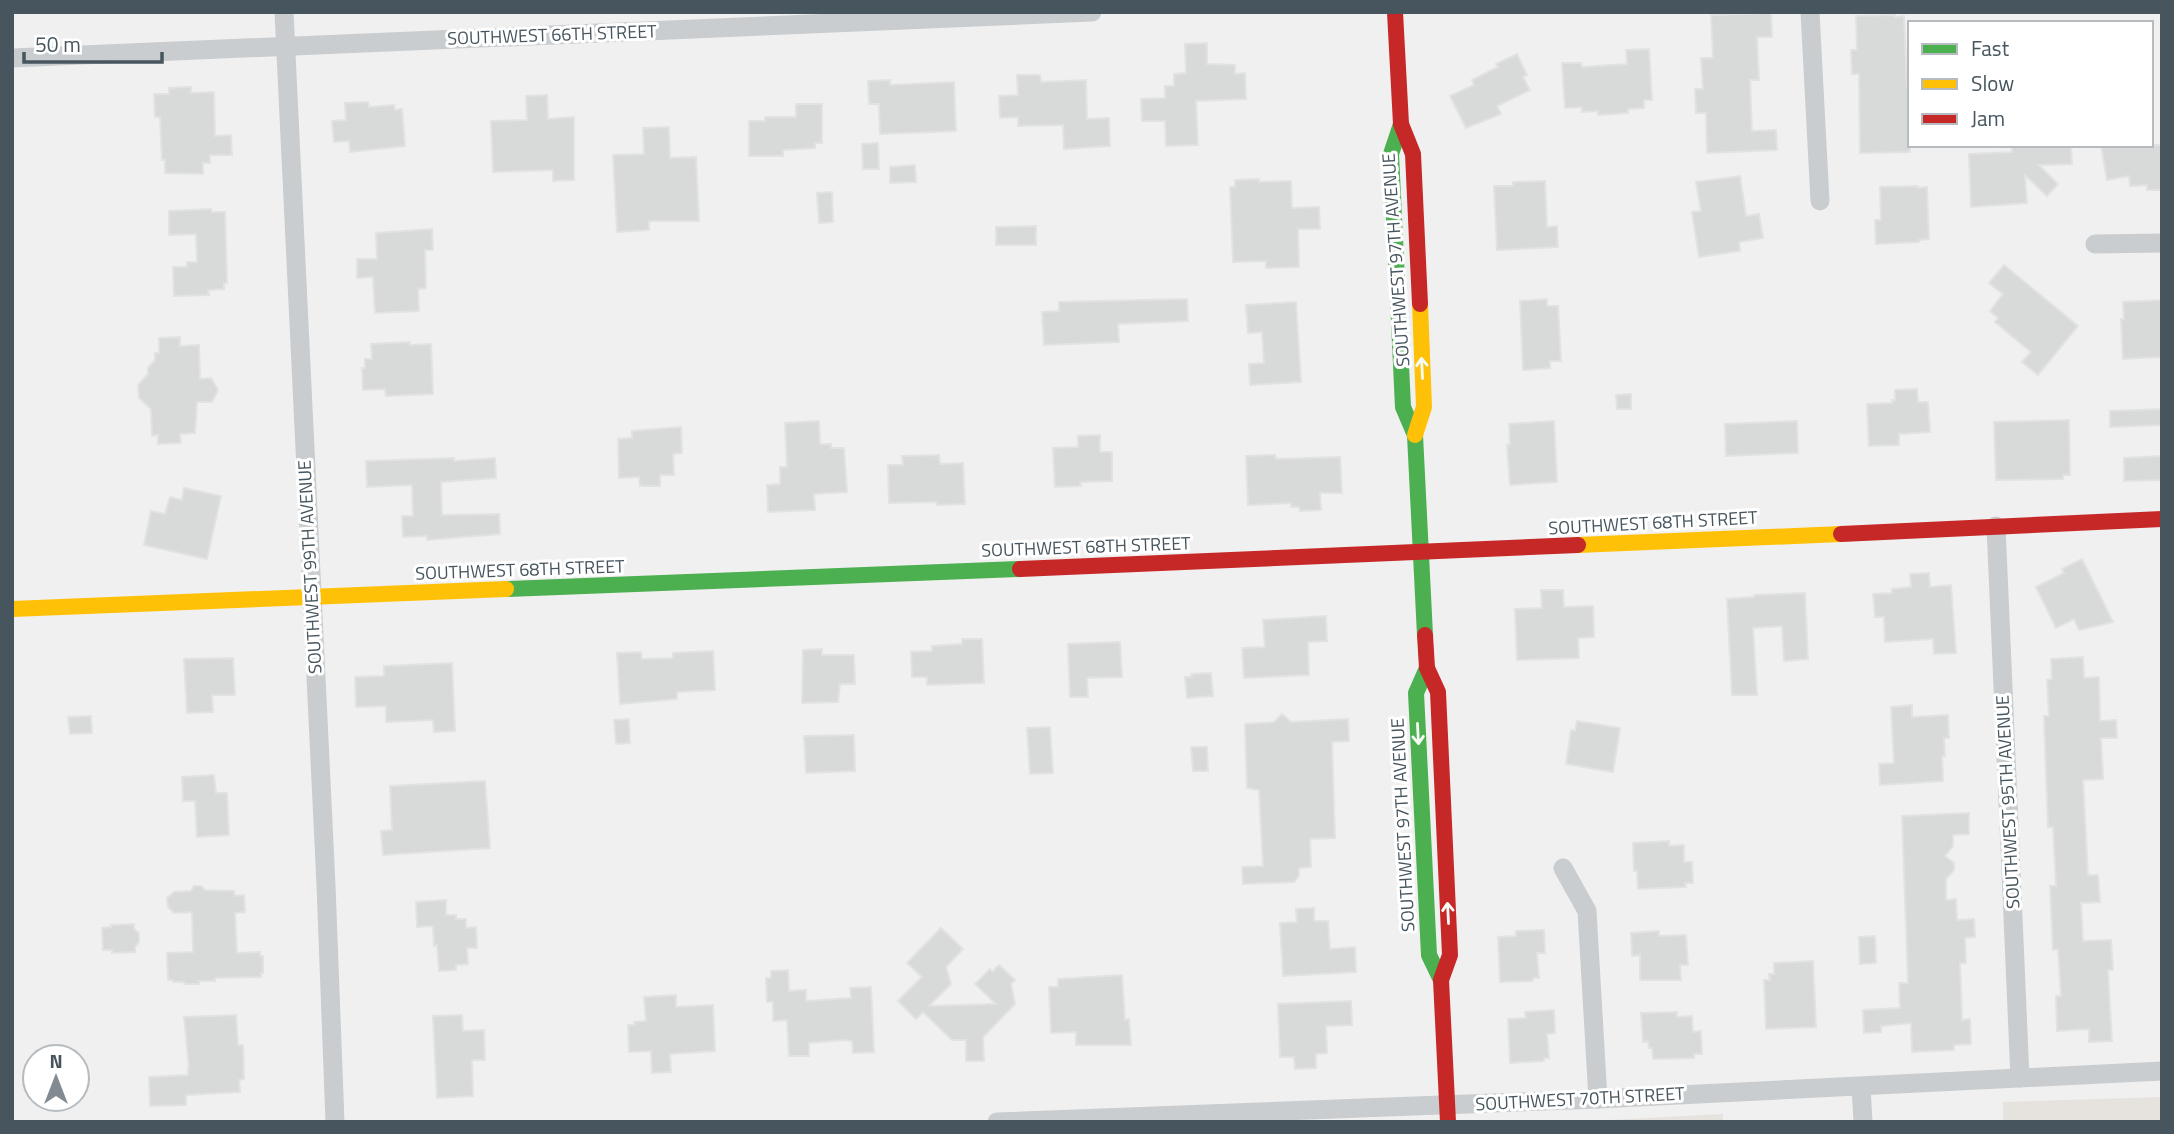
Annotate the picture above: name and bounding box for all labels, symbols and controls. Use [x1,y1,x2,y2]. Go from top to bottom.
street label: SOUTHWEST 66TH STREET [447,17,658,52]
scale bar [24,21,163,65]
legend [1908,21,2153,147]
text: 50 m [35,28,81,60]
text: Fast [1971,32,2010,64]
text: Slow [1971,67,2014,99]
text: Jam [1971,102,2005,134]
street label: SOUTHWEST 97TH AVENUE [1375,152,1416,368]
one-way arrow [1416,357,1429,380]
street label: SOUTHWEST 99TH AVENUE [290,459,329,675]
street label: SOUTHWEST 68TH STREET [1548,504,1759,541]
street label: SOUTHWEST 68TH STREET [981,529,1192,564]
street label: SOUTHWEST 68TH STREET [415,552,626,587]
street label: SOUTHWEST 95TH AVENUE [1988,694,2027,910]
street label: SOUTHWEST 97TH AVENUE [1383,717,1422,933]
one-way arrow [1412,722,1425,745]
one-way arrow [1442,902,1455,925]
north arrow [21,1043,91,1113]
text: N [49,1046,63,1075]
street label: SOUTHWEST 70TH STREET [1475,1080,1686,1117]

